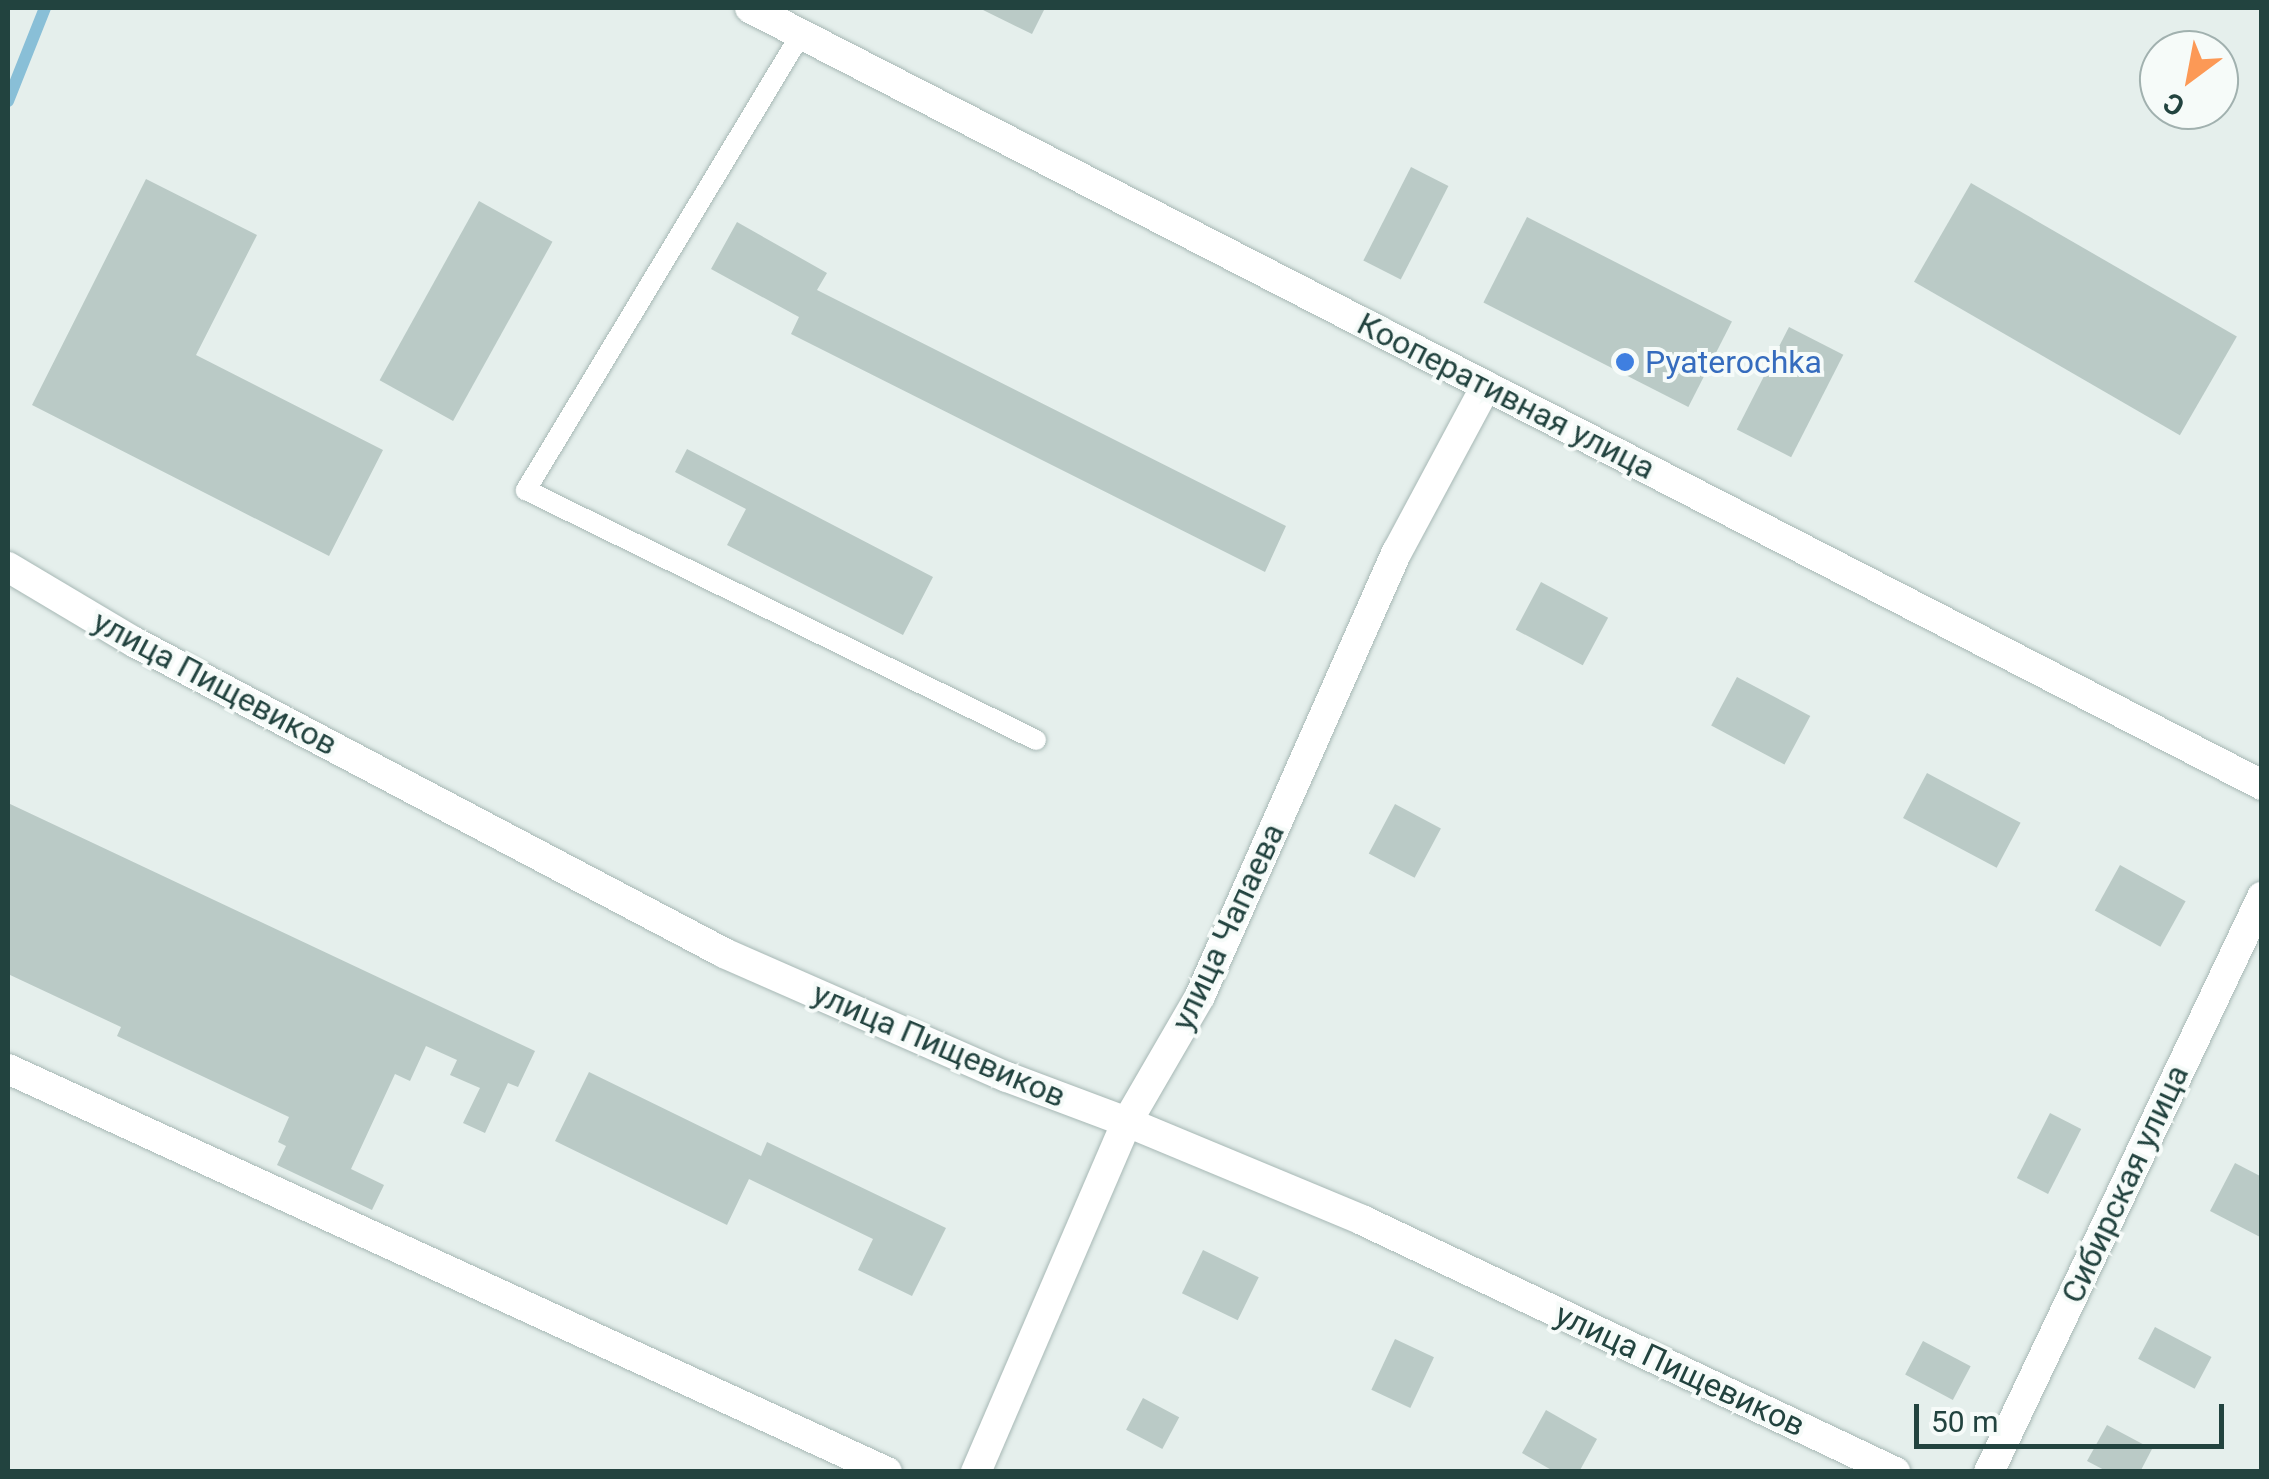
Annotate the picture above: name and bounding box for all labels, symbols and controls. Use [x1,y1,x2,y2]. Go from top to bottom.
north arrow [2139,30,2239,130]
text: С [2157,85,2190,123]
street label: Кооперативная улица [1351,304,1661,488]
place label: Pyaterochka [1645,343,1822,381]
marker: Pyaterochka [1614,351,1636,373]
street label: улица Пищевиков [86,602,344,764]
street label: улица Чапаева [1163,818,1293,1036]
street label: улица Пищевиков [807,974,1071,1116]
street label: Сибирская улица [2053,1059,2197,1309]
street label: улица Пищевиков [1549,1295,1811,1445]
scale bar [1919,1384,2229,1446]
text: 50 m [1931,1404,1998,1439]

